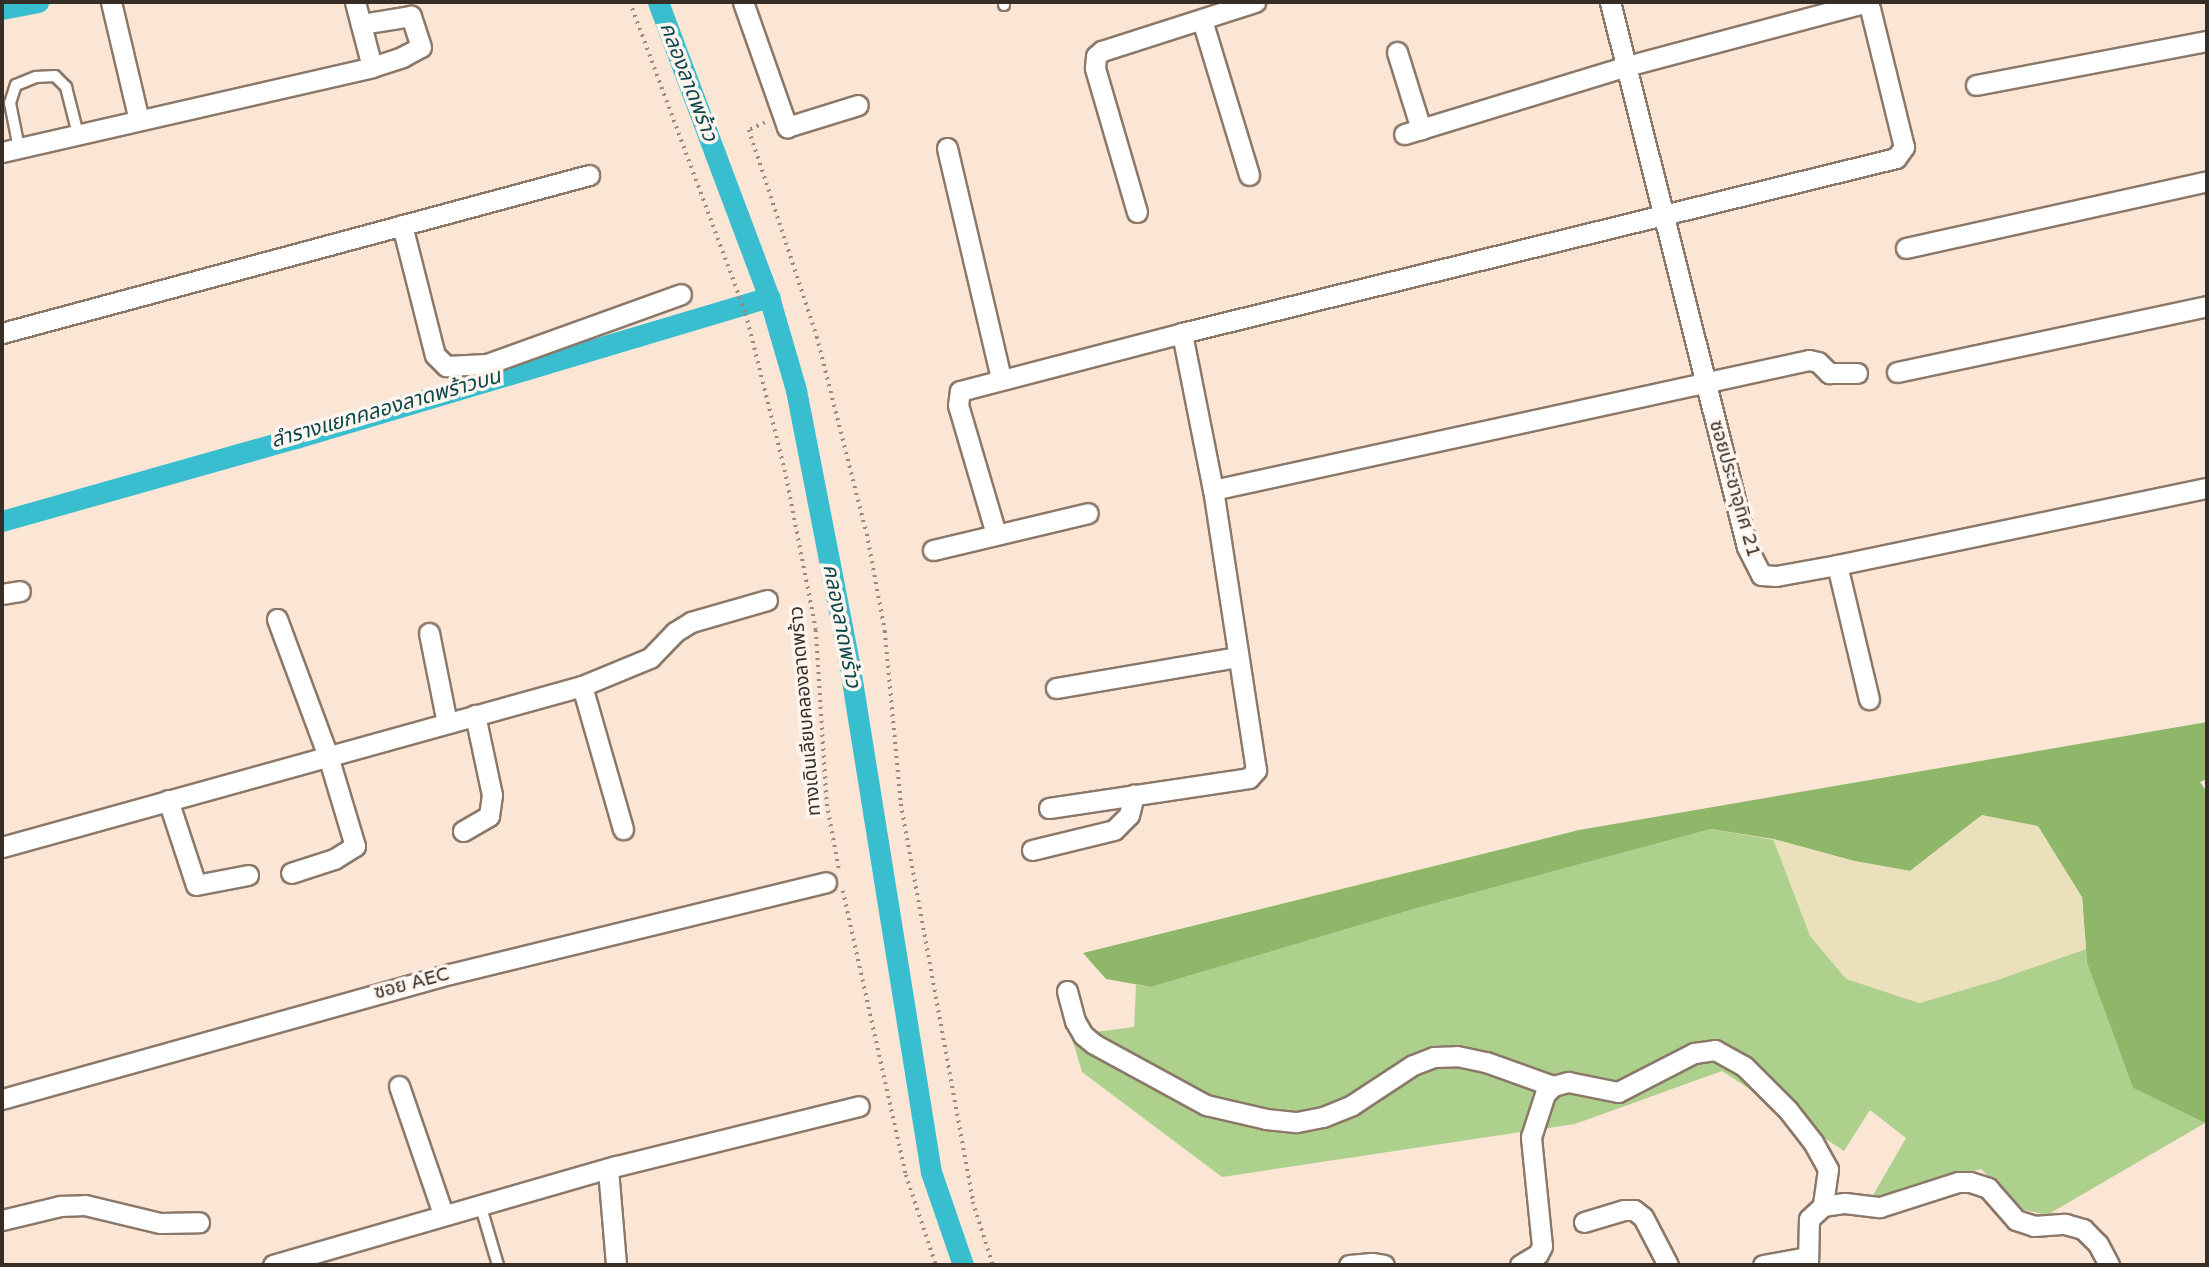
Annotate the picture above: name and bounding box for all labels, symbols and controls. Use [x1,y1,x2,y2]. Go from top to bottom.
water label: คลองลาดพร้าว [654,19,722,145]
water label: ลำรางแยกคลองลาดพร้าวบน [268,364,504,454]
street label: ซอยประชาอุทิศ 21 [1704,418,1764,560]
water label: คลองลาดพร้าว [817,562,865,690]
street label: ทางเดินเลียบคลองลาดพร้าว [785,605,827,817]
street label: ซอย AEC [372,963,452,1005]

